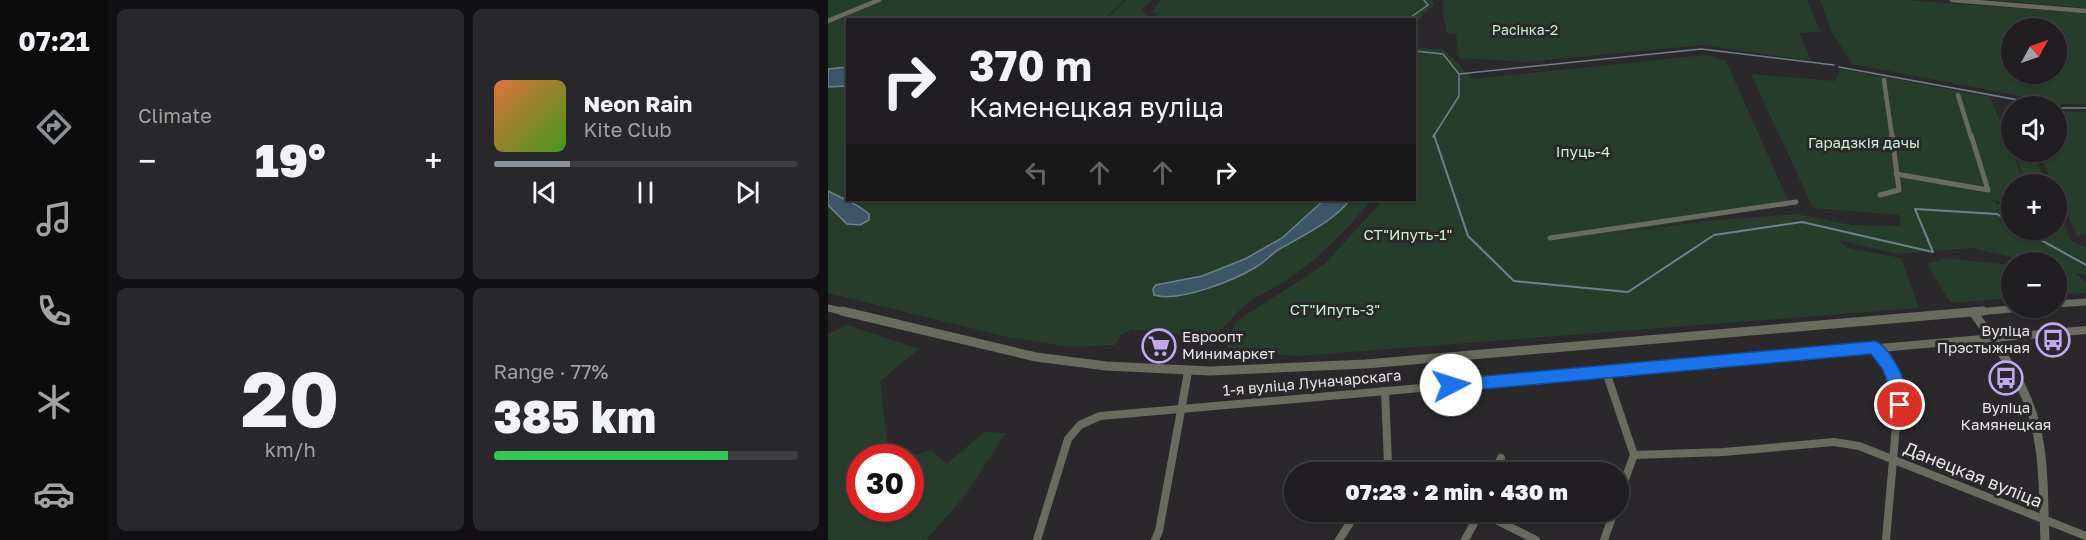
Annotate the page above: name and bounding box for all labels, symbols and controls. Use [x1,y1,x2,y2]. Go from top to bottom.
north arrow [2001,18,2067,84]
map controls [2001,18,2067,318]
park label: Расінка-2 [1492,21,1558,38]
text: 07:21 [18,25,90,57]
text: 370 m [969,40,1092,90]
icon: right [870,42,948,120]
text: Neon Rain [584,90,692,117]
text: Каменецкая вуліца [969,91,1224,123]
button: sound [2001,96,2067,162]
text: Climate [138,103,212,127]
icon: directions [33,106,75,148]
text: Kite Club [584,117,672,141]
text: 19° [255,133,326,187]
park label: Гарадзкія дачы [1808,133,1920,151]
text: − [138,141,156,180]
text: + [424,141,443,180]
park label: Іпуць-4 [1556,142,1610,160]
icon: left [1020,156,1053,189]
icon: ahead [1083,156,1116,189]
icon: ahead [1146,156,1179,189]
icon: right [1209,156,1242,189]
button: + [2001,174,2067,240]
icon: previous [528,176,561,209]
icon: pause [629,176,662,209]
icon: next [731,176,764,209]
icon: music [33,198,75,240]
park label: СТ"Ипуть-1" [1364,225,1452,243]
button: − [2001,252,2067,318]
icon: phone [33,290,75,332]
park label: СТ"Ипуть-3" [1290,300,1380,318]
place label: Вуліца Прэстыжная [1937,321,2030,356]
bus stop icon: Вуліца Прэстыжная [2035,322,2071,358]
place label: Евроопт Минимаркет [1182,327,1276,362]
supermarket icon: Евроопт Минимаркет [1141,328,1177,364]
text: 20 [241,351,339,444]
position arrow [1419,353,1483,417]
text: Range · 77% [494,359,608,383]
bus stop icon: Вуліца Камянецкая [1988,360,2024,396]
street label: 1-я вуліца Луначарскага [1222,365,1402,399]
pin [1874,379,1925,430]
icon: climate [33,381,75,423]
icon: arrive [1883,388,1916,421]
text: 385 km [494,389,656,443]
place label: Вуліца Камянецкая [1961,398,2051,433]
street label: Данецкая вуліца [1901,436,2046,512]
text: km/h [265,437,316,461]
speed limit sign: 30 [846,444,924,522]
icon: car [33,473,75,515]
text: 07:23 · 2 min · 430 m [1345,478,1568,505]

